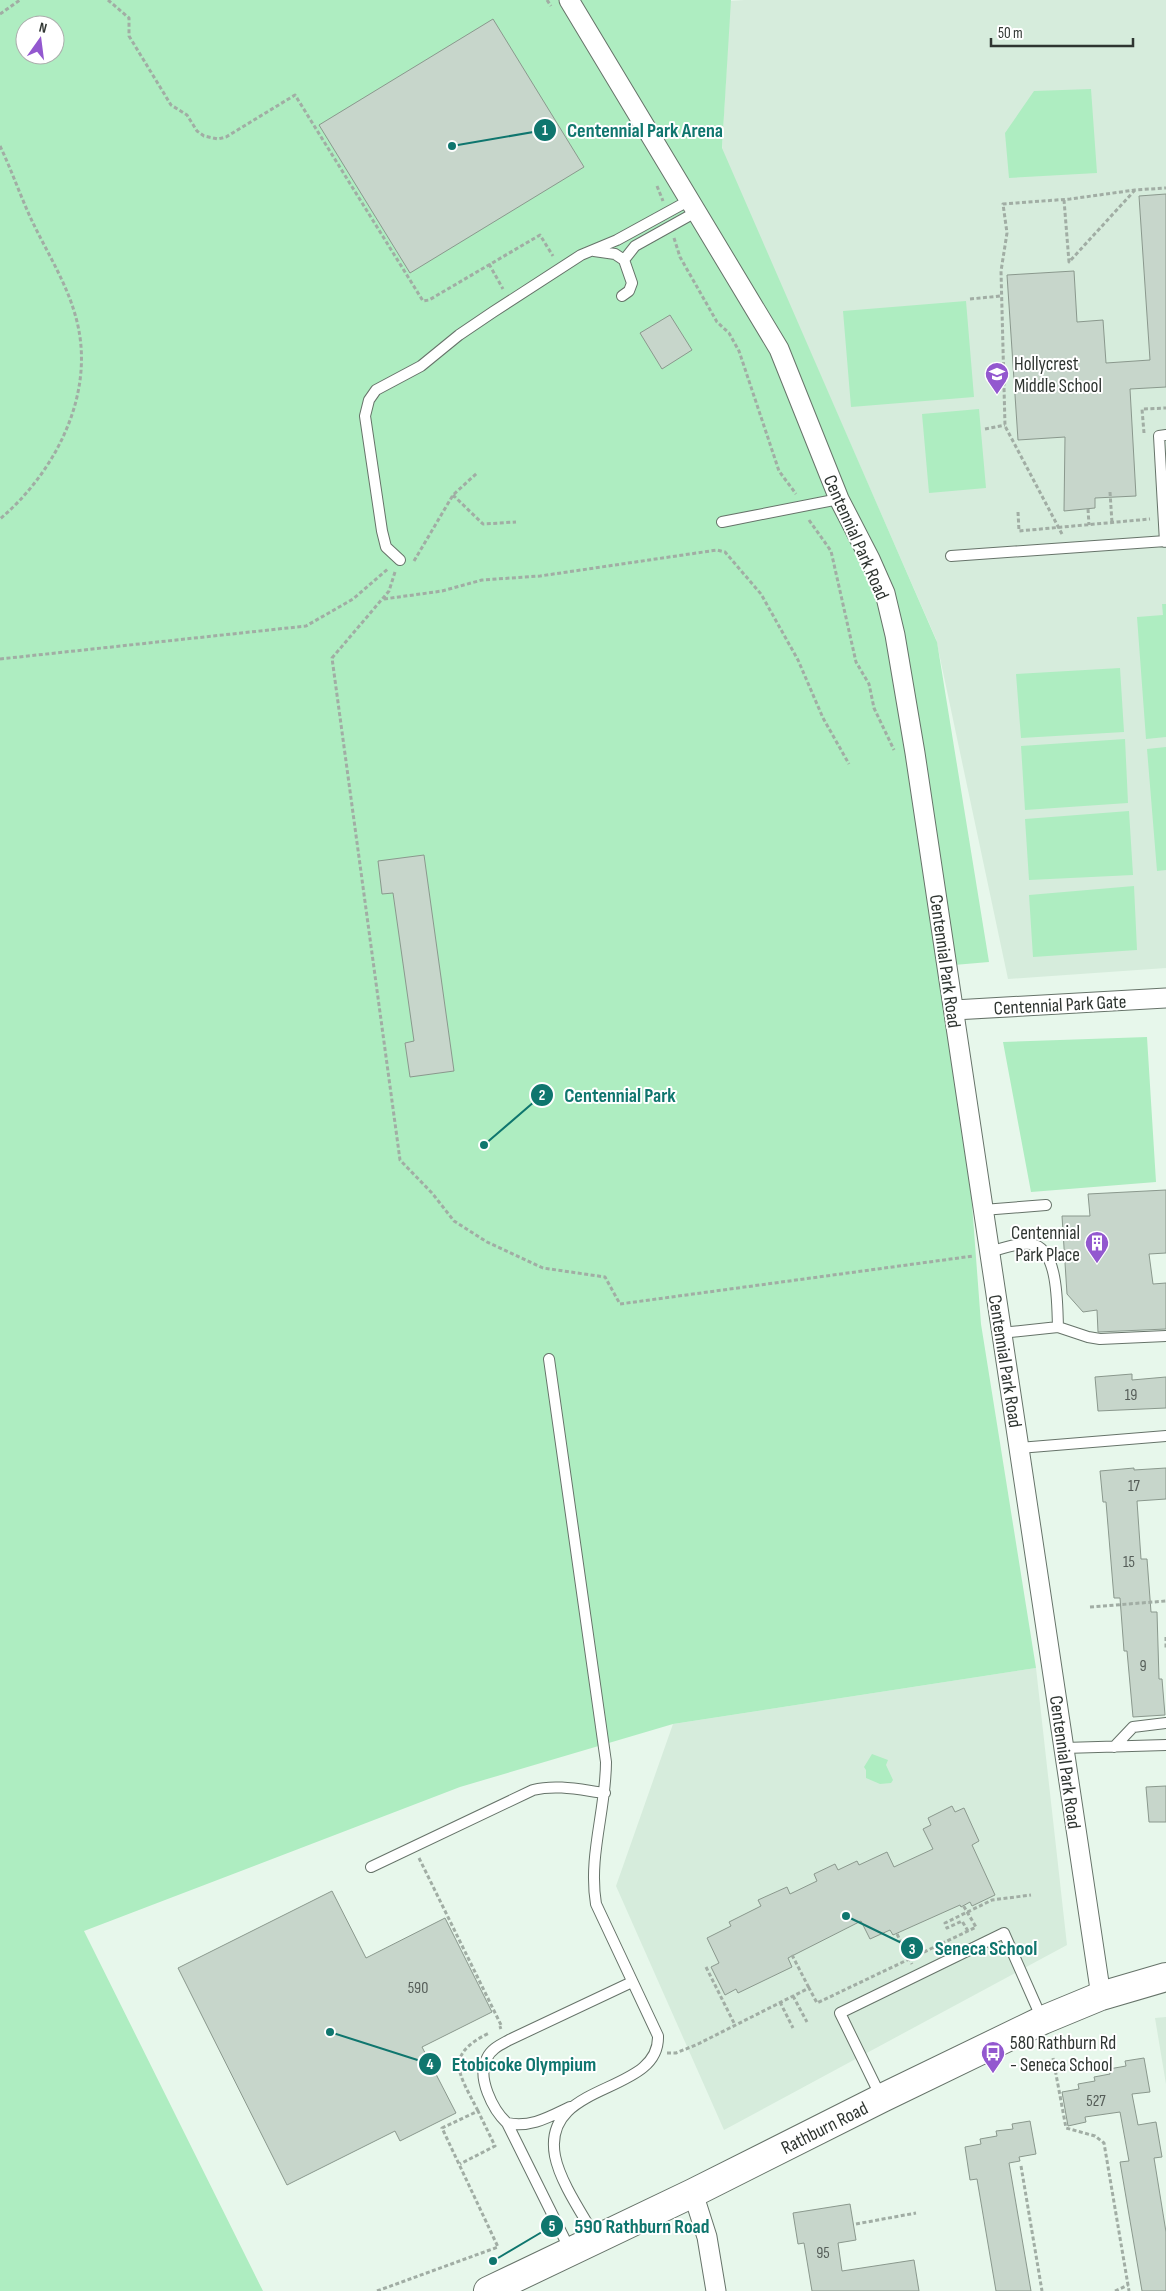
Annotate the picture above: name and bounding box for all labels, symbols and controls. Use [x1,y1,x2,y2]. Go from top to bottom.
north arrow [15,15,65,65]
scale bar [991,15,1134,47]
text: N [37,19,49,37]
text: 50 m [998,24,1023,43]
callout: Centennial Park Arena [532,112,733,147]
text: Centennial Park Arena [567,119,723,143]
text: 1 [542,121,548,140]
place label: Hollycrest Middle School [1014,353,1102,398]
school or university icon: Hollycrest Middle School [984,361,1010,395]
street label: Centennial Park Road [818,472,893,604]
street label: Centennial Park Road [924,893,965,1029]
street label: Centennial Park Gate [993,991,1127,1020]
callout: Centennial Park [529,1078,686,1113]
text: Centennial Park [564,1084,676,1108]
text: 2 [539,1086,545,1105]
place label: Centennial Park Place [1011,1222,1080,1267]
building icon: Centennial Park Place [1084,1230,1110,1264]
street label: Centennial Park Road [983,1293,1026,1429]
house number: 19 [1125,1386,1137,1405]
house number: 17 [1128,1477,1141,1496]
house number: 15 [1123,1553,1135,1572]
house number: 9 [1139,1657,1147,1676]
street label: Centennial Park Road [1044,1694,1085,1830]
callout: Seneca School [900,1931,1047,1966]
text: Seneca School [935,1937,1037,1961]
text: 3 [909,1940,916,1959]
house number: 590 [408,1979,428,1998]
place label: 580 Rathburn Rd - Seneca School [1010,2032,1116,2077]
bus stop icon: 580 Rathburn Rd - Seneca School [980,2040,1006,2074]
callout: Etobicoke Olympium [417,2046,606,2081]
text: Etobicoke Olympium [452,2053,596,2077]
text: 4 [427,2055,434,2074]
house number: 527 [1086,2092,1106,2111]
street label: Rathburn Road [778,2097,872,2160]
callout: 590 Rathburn Road [539,2208,719,2243]
text: 590 Rathburn Road [574,2215,710,2239]
text: 5 [549,2217,556,2236]
house number: 95 [816,2244,830,2263]

